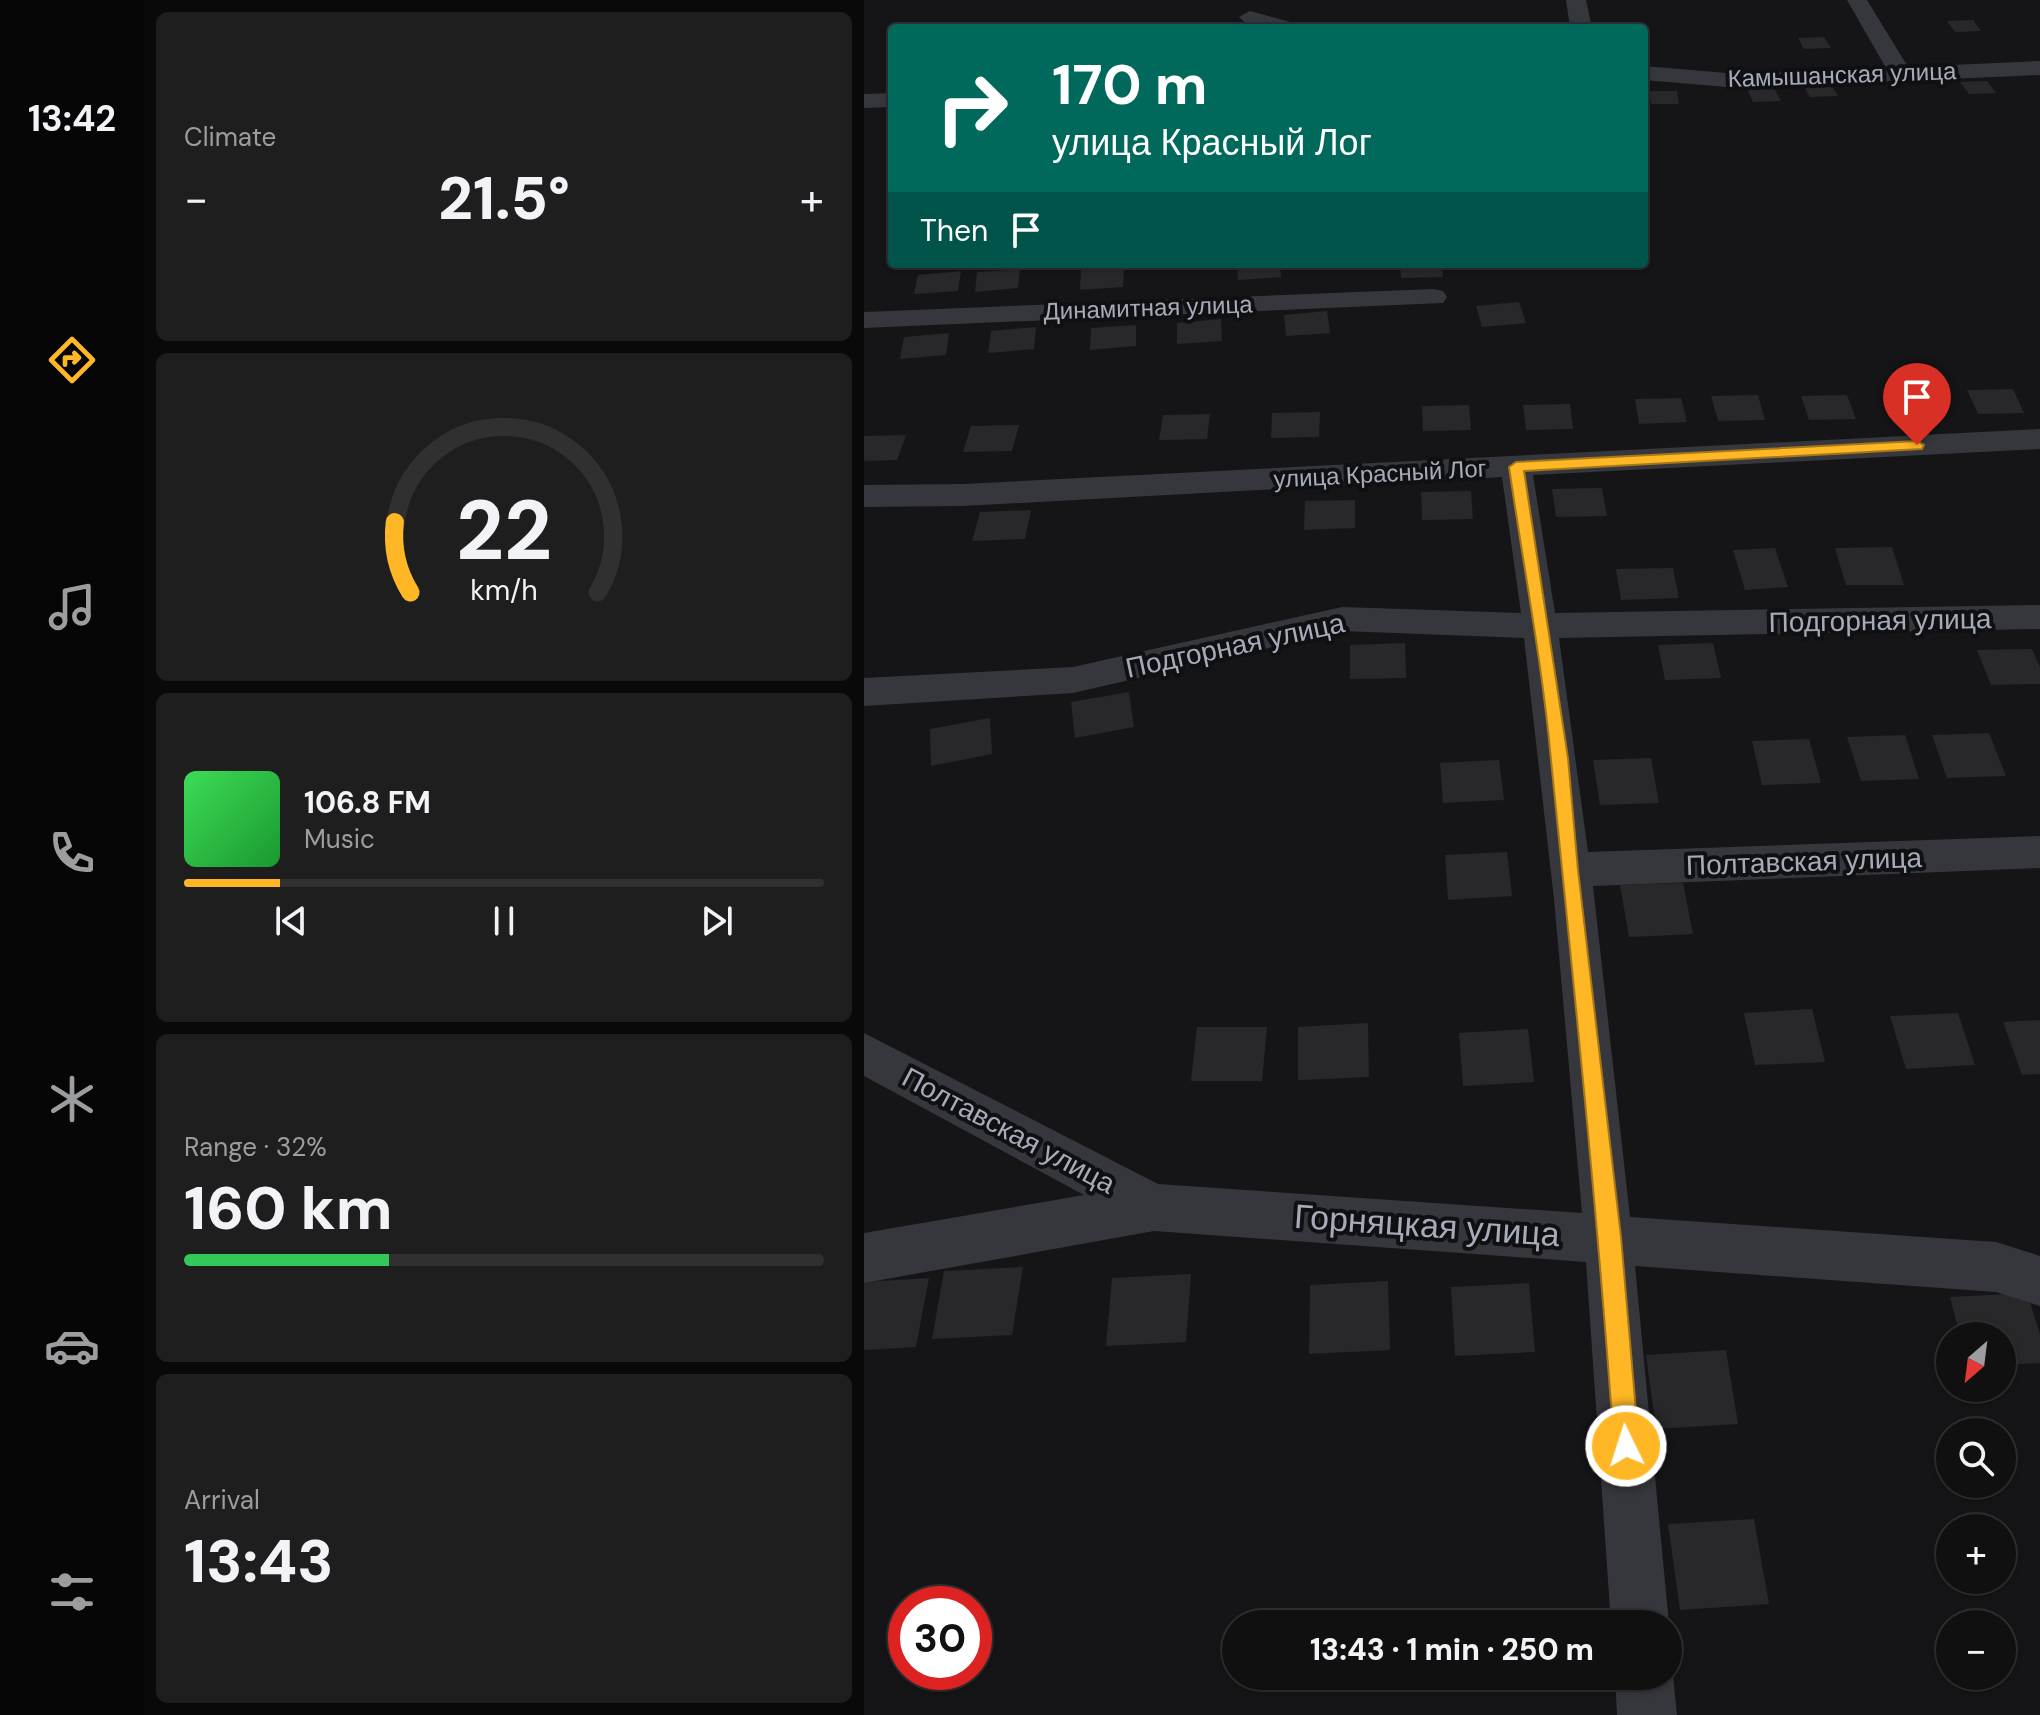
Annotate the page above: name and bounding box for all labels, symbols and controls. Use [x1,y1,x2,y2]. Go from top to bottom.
text: 170 m [1052,48,1207,121]
street label: Камышанская улица [1727,55,1957,94]
icon: right [920,56,1024,160]
text: 13:42 [28,95,116,142]
text: улица Красный Лог [1052,119,1372,166]
text: Climate [184,120,276,154]
text: 21.5° [438,159,570,238]
text: − [184,170,208,228]
text: + [800,170,824,228]
icon: arrive [1004,208,1048,252]
text: Then [920,211,988,250]
street label: Динамитная улица [1043,288,1254,327]
icon: directions [44,332,100,388]
pin [1883,363,1951,445]
icon: arrive [1895,375,1939,419]
street label: улица Красный Лог [1273,452,1487,495]
text: 22 [456,475,552,584]
text: km/h [470,572,538,609]
icon: music [44,579,100,635]
street label: Подгорная улица [1768,600,1992,641]
street label: Подгорная улица [1122,604,1348,687]
text: 106.8 FM [304,783,431,822]
text: Music [304,822,375,856]
icon: phone [44,825,100,881]
street label: Полтавская улица [1685,839,1923,884]
icon: previous [269,899,313,943]
icon: pause [482,899,526,943]
icon: next [695,899,739,943]
street label: Полтавская улица [896,1059,1122,1202]
icon: climate [44,1071,100,1127]
text: Range · 32% [184,1130,327,1164]
text: 160 km [184,1169,392,1248]
street label: Горняцкая улица [1293,1194,1561,1257]
icon: car [44,1318,100,1374]
north arrow [1936,1322,2016,1402]
map controls [1936,1322,2016,1690]
position arrow [1584,1404,1668,1488]
button: search [1936,1418,2016,1498]
text: Arrival [184,1483,260,1517]
button: + [1936,1514,2016,1594]
text: 13:43 [184,1522,334,1601]
icon: filters [44,1564,100,1620]
speed limit sign: 30 [888,1586,992,1690]
button: − [1936,1610,2016,1690]
text: 13:43 · 1 min · 250 m [1310,1630,1594,1669]

